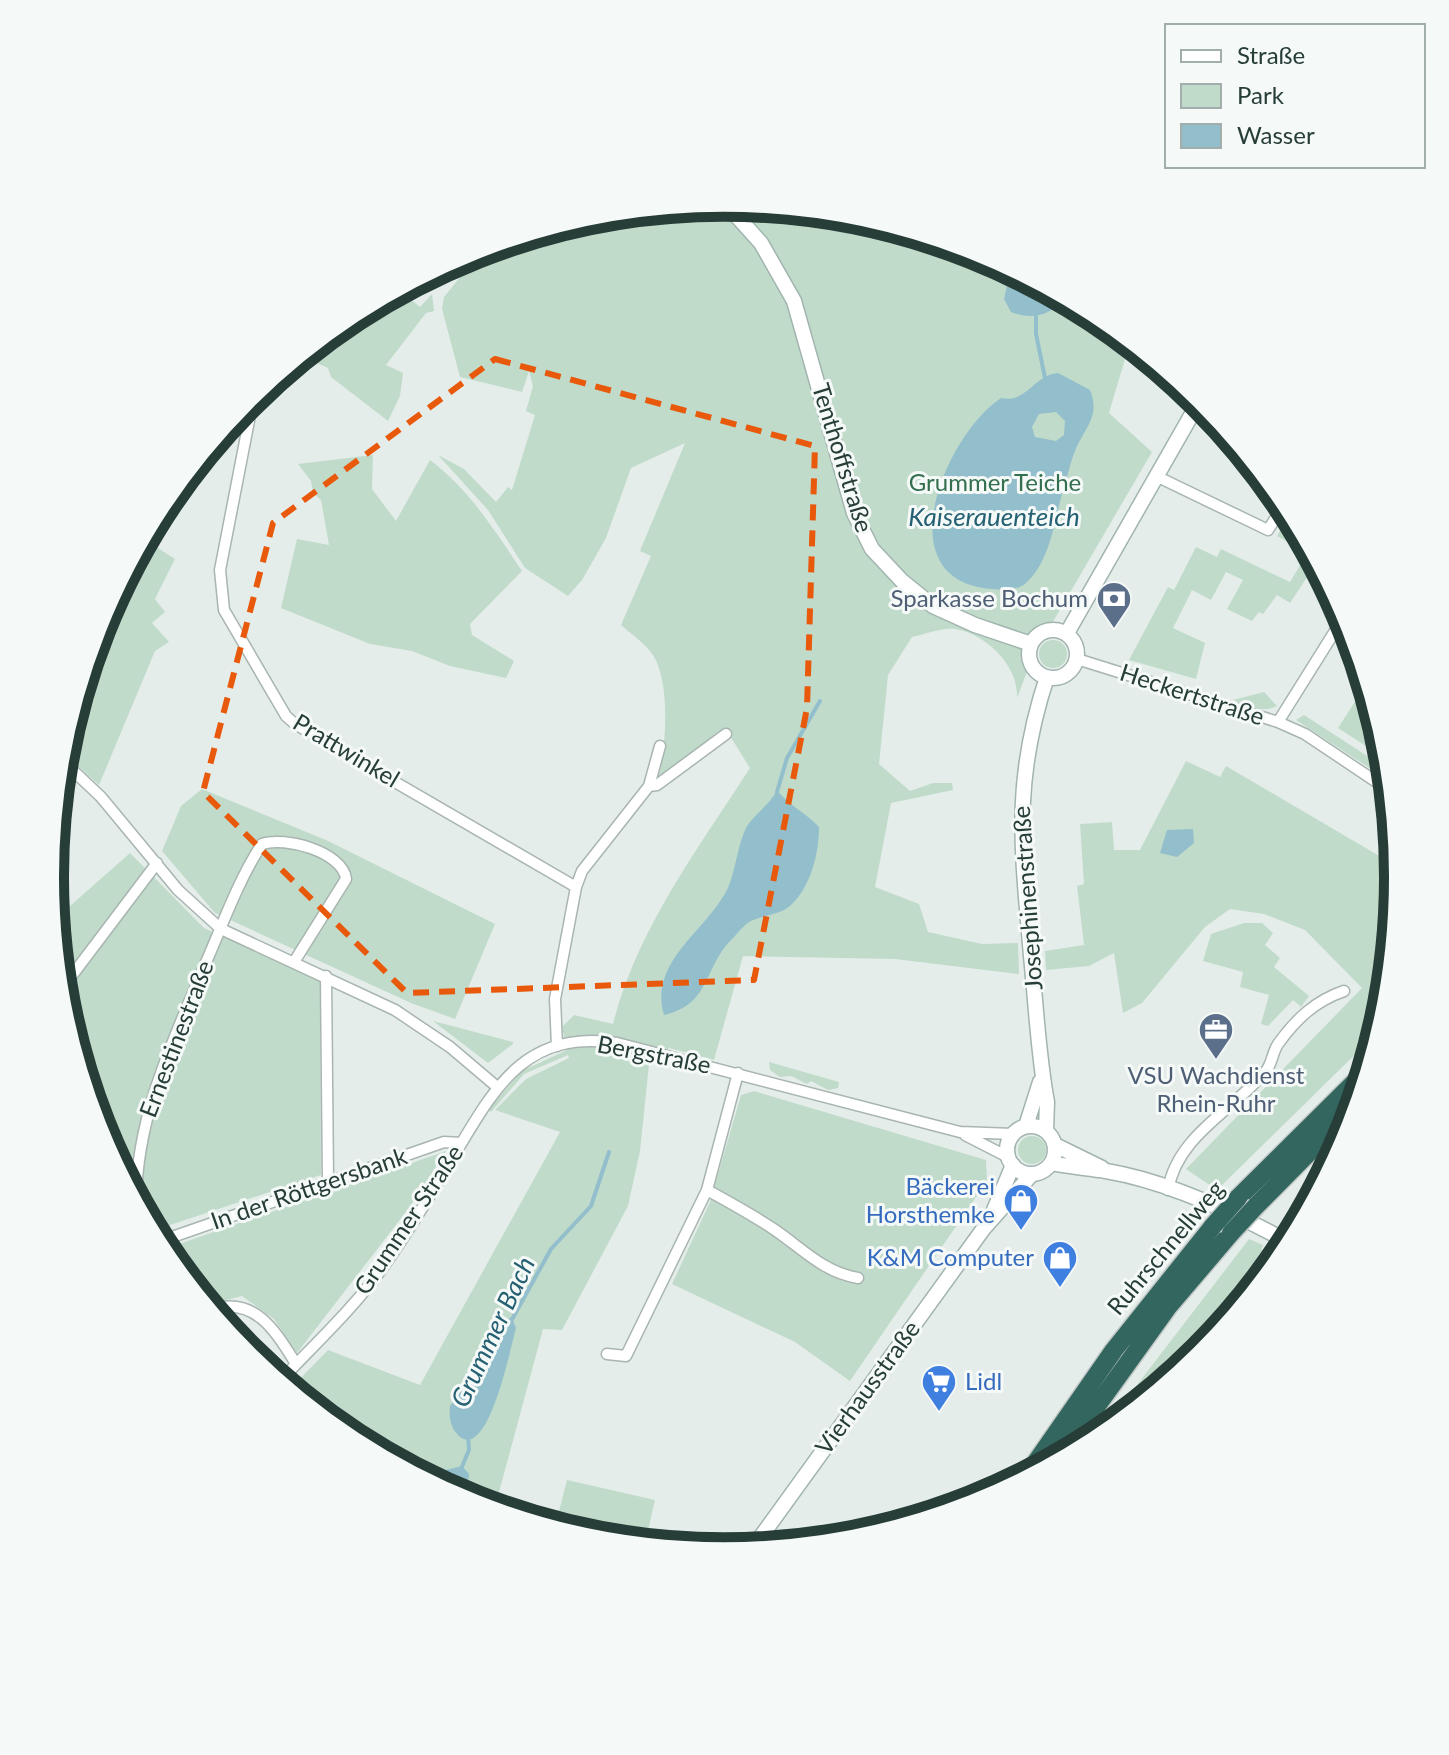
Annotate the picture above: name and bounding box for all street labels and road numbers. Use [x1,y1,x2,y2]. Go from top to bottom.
street label: Tenthoffstraße [807,379,880,536]
street label: Heckertstraße [1117,657,1268,730]
street label: Prattwinkel [288,707,405,793]
street label: Josephinenstraße [1006,805,1047,991]
street label: Ernestinestraße [132,956,219,1121]
street label: Bergstraße [595,1028,714,1079]
street label: Grummer Straße [347,1139,468,1299]
street label: In der Röttgersbank [207,1140,411,1235]
street label: Ruhrschnellweg [1100,1174,1229,1320]
street label: Vierhausstraße [808,1314,925,1460]

